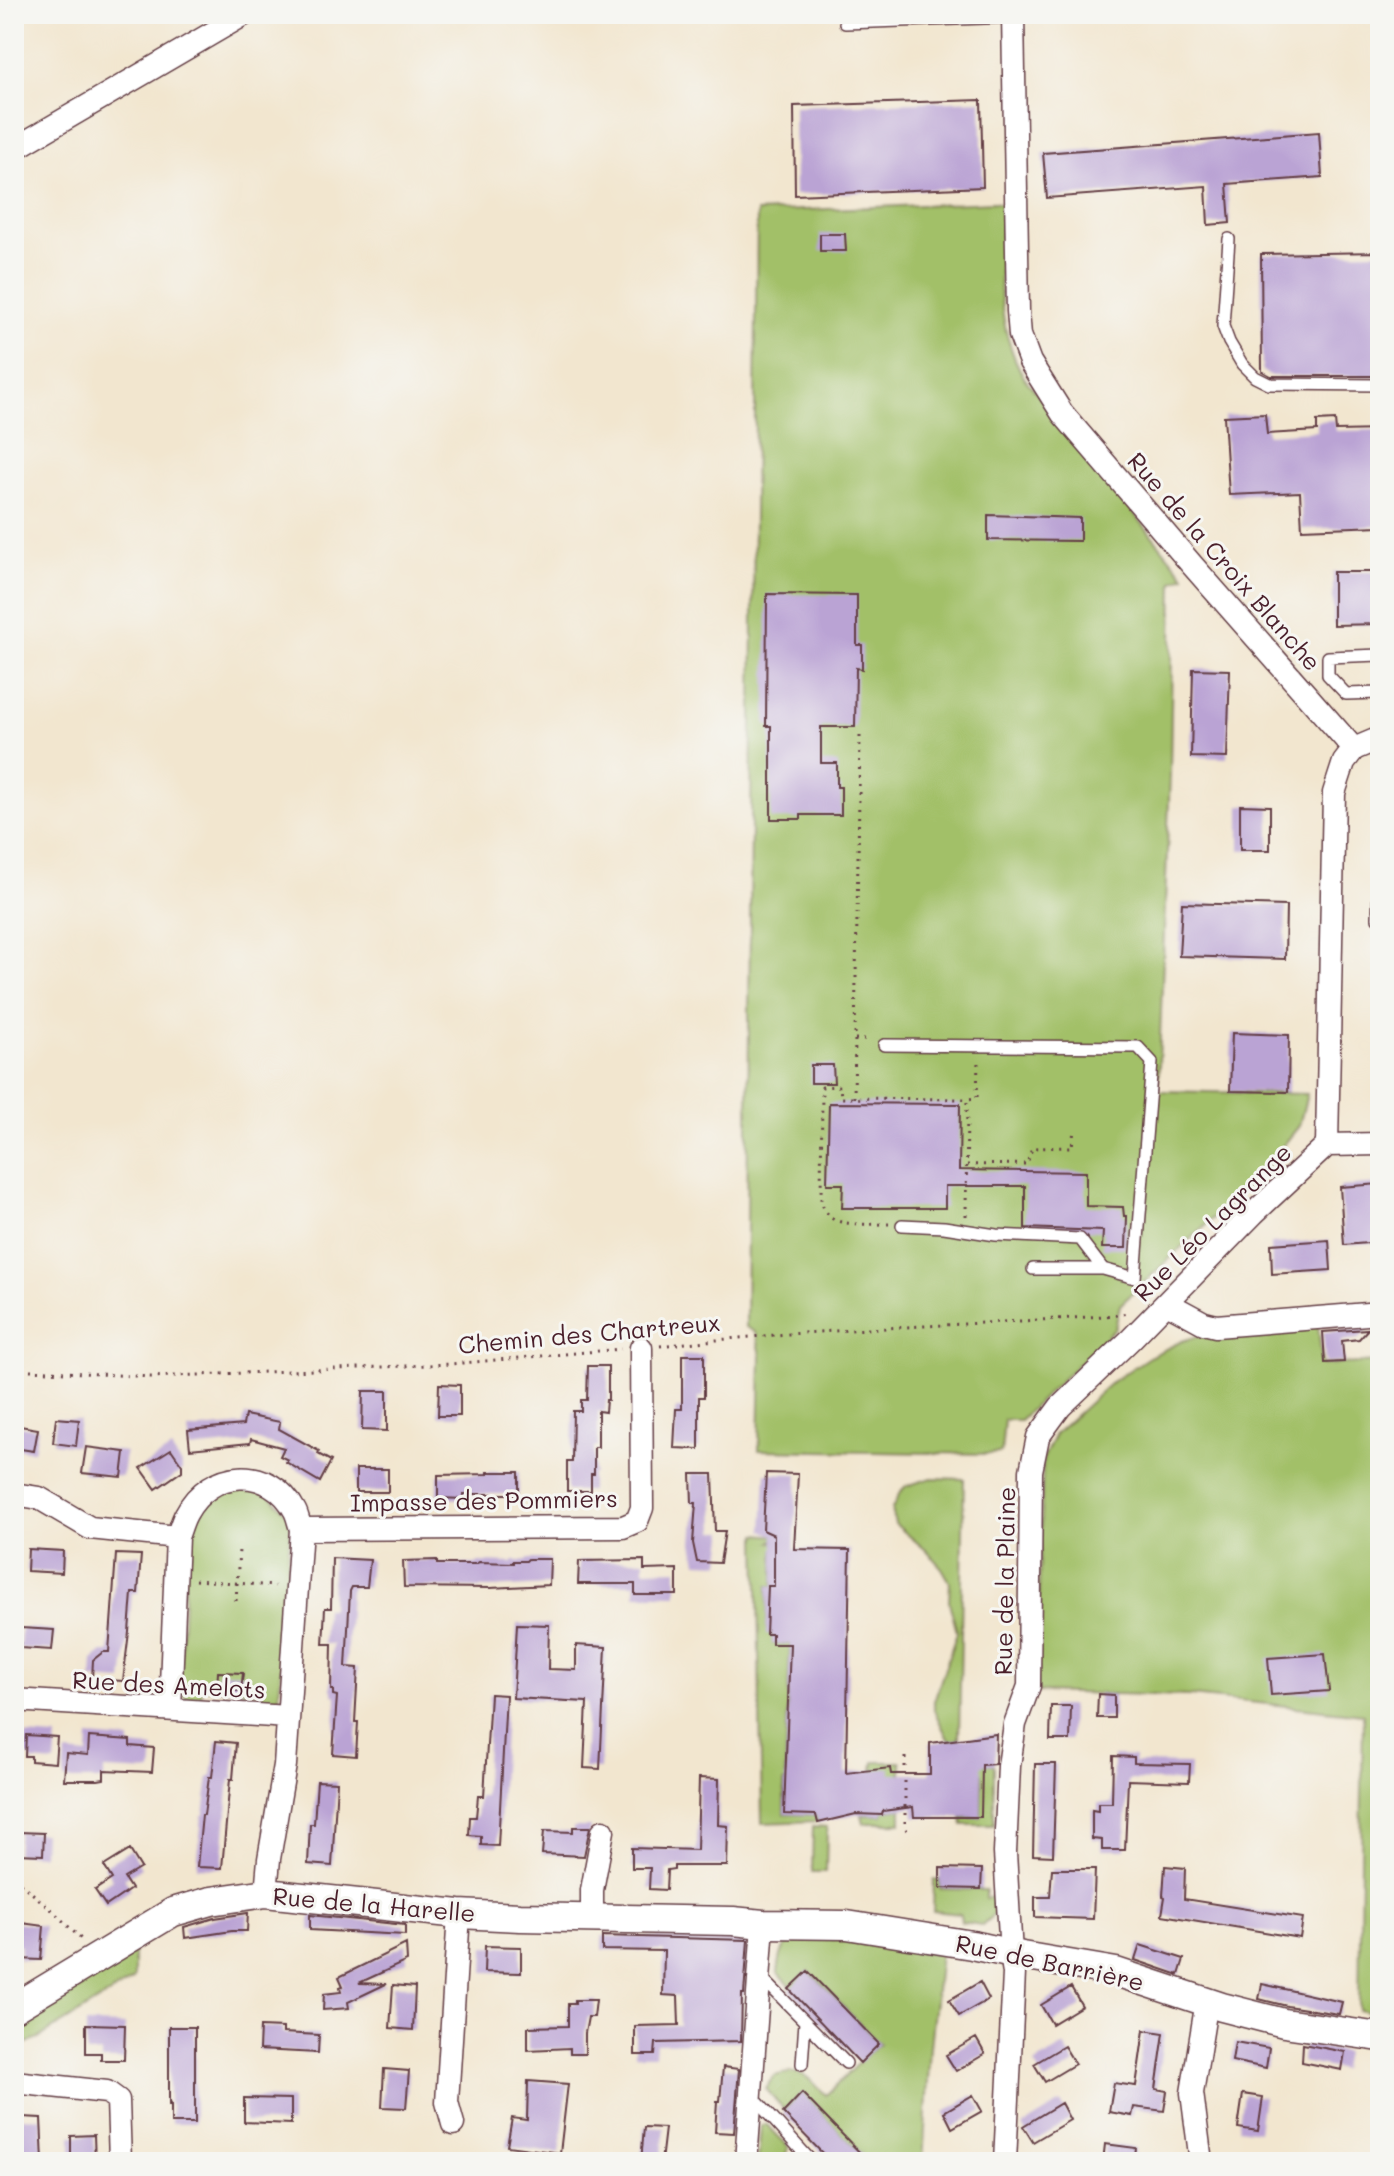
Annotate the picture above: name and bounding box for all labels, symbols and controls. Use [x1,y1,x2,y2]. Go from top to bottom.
street label: Rue de la Croix Blanche [1122,445,1328,677]
street label: Rue Léo Lagrange [1126,1136,1298,1308]
street label: Chemin des Chartreux [457,1306,721,1360]
street label: Impasse des Pommiers [350,1482,618,1518]
street label: Rue de la Plaine [987,1486,1021,1676]
street label: Rue des Amelots [72,1663,266,1705]
street label: Rue de la Harelle [271,1880,477,1928]
street label: Rue de Barrière [953,1927,1147,1997]

